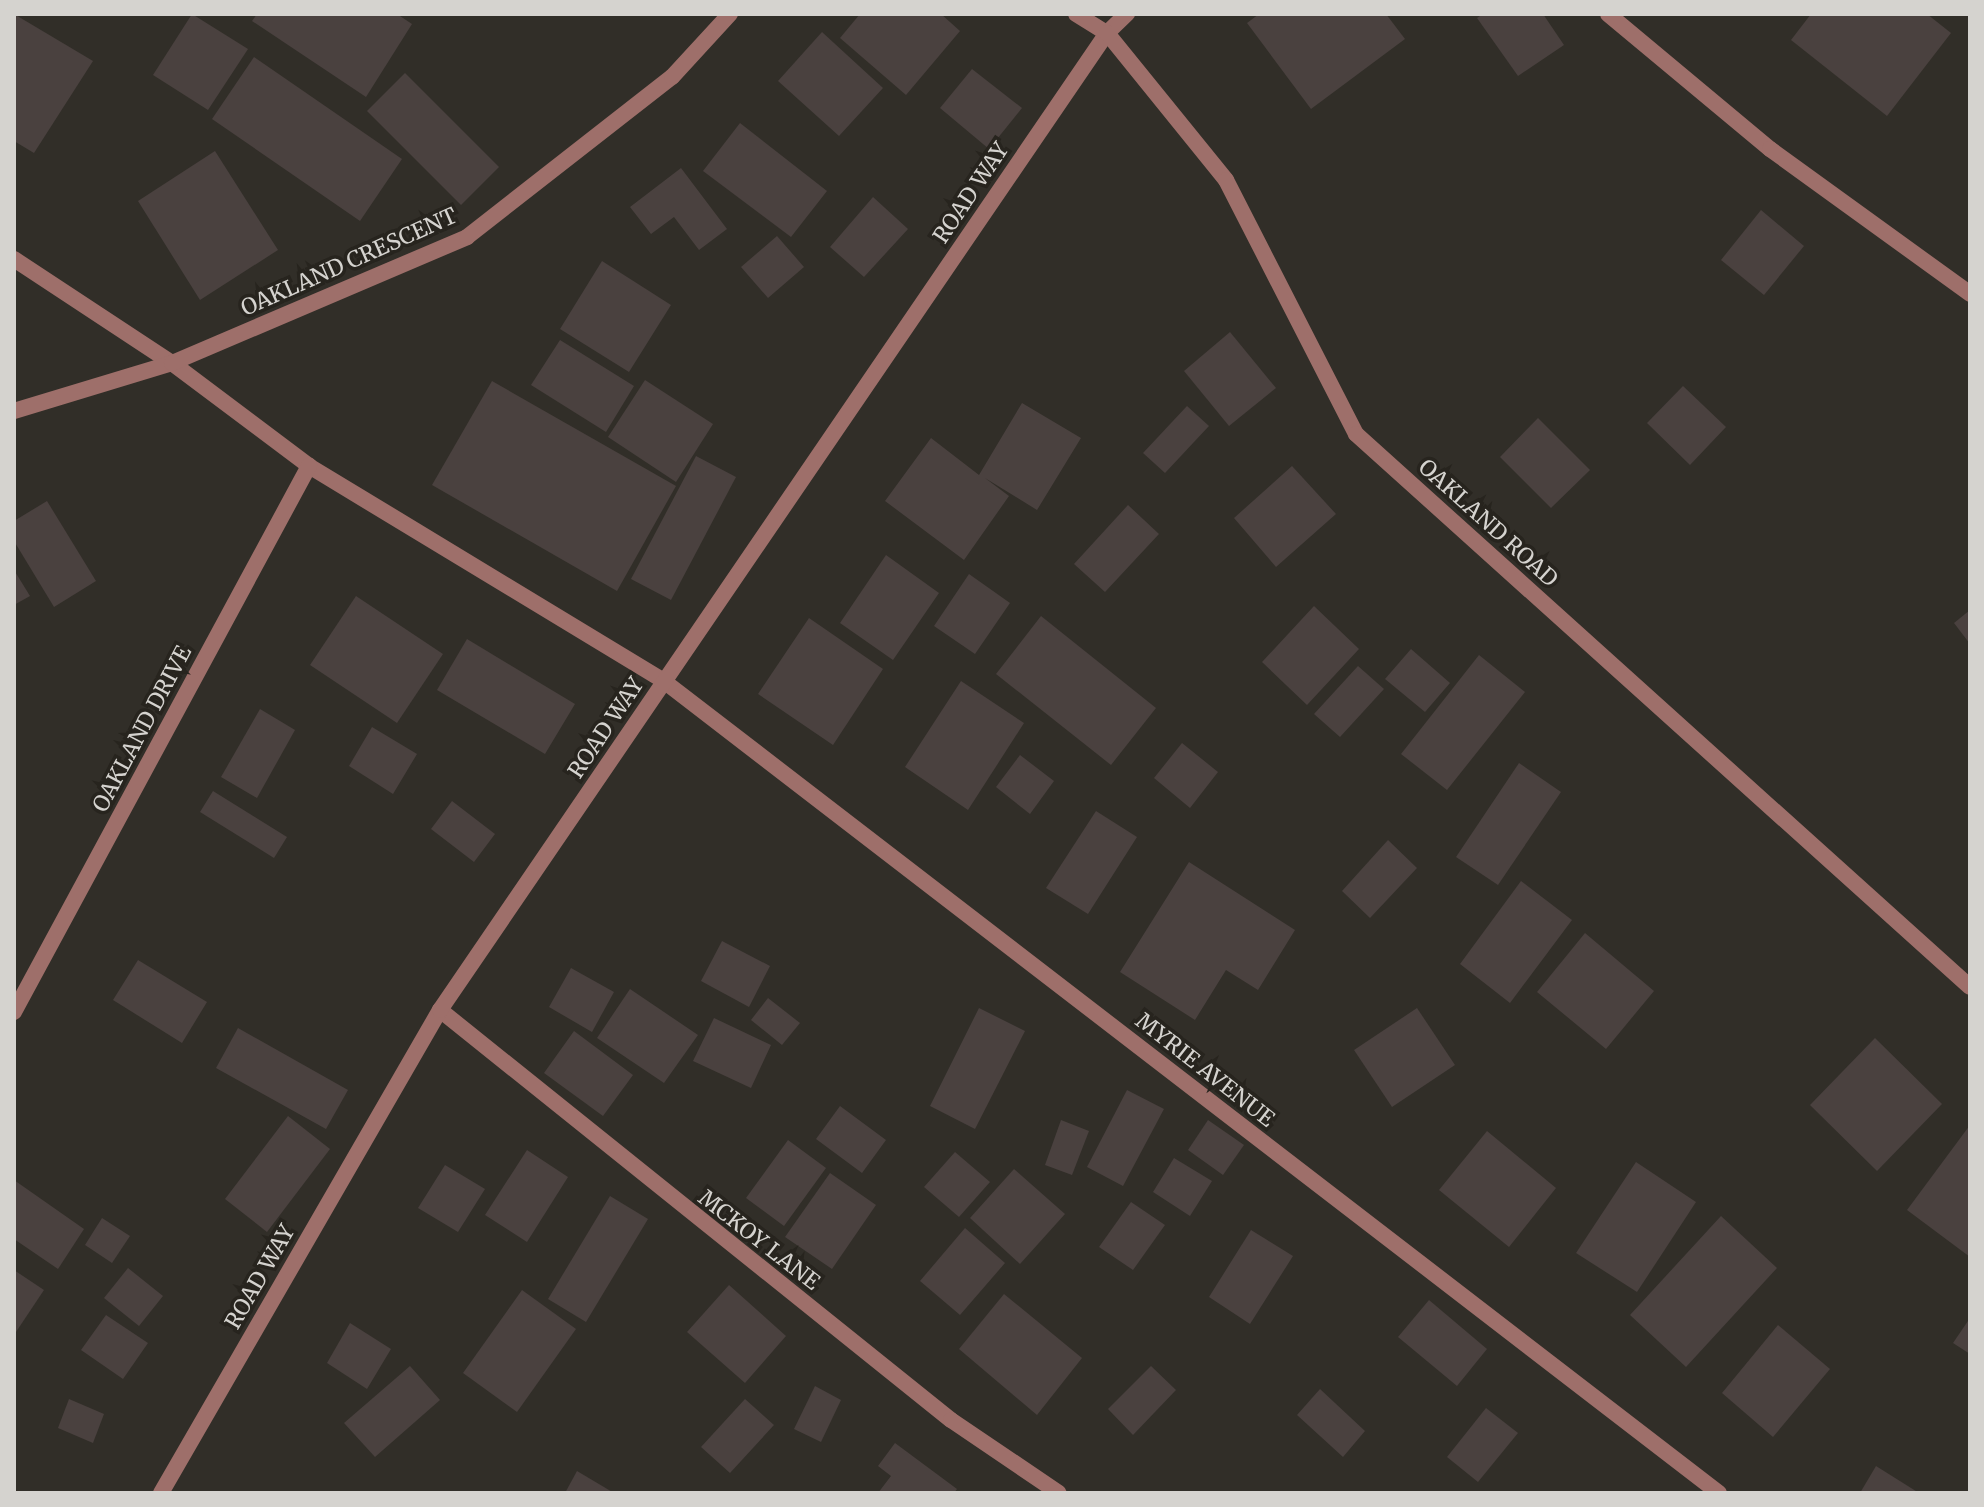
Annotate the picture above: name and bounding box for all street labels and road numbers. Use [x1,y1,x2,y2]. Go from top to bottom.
street label: ROAD WAY [928,138,1014,248]
street label: OAKLAND CRESCENT [237,202,461,322]
street label: OAKLAND ROAD [1413,454,1563,592]
street label: OAKLAND DRIVE [87,641,197,817]
street label: ROAD WAY [563,673,649,783]
street label: MYRIE AVENUE [1130,1008,1280,1132]
street label: MCKOY LANE [693,1184,825,1296]
street label: ROAD WAY [220,1220,300,1334]

